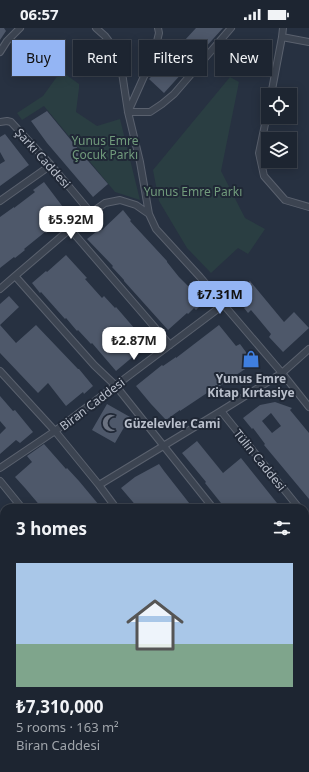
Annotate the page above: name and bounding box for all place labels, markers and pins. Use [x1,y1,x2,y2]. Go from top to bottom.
pin: ₺5.92M [38,206,104,240]
pin: ₺7.31M [187,281,253,315]
pin: ₺2.87M [101,327,167,361]
shop icon: Yunus Emre Kitap Kırtasiye [241,349,261,369]
place label: Yunus Emre Kitap Kırtasiye [207,370,295,401]
mosque icon: Güzelevler Cami [101,413,121,433]
place label: Güzelevler Cami [124,415,220,432]

